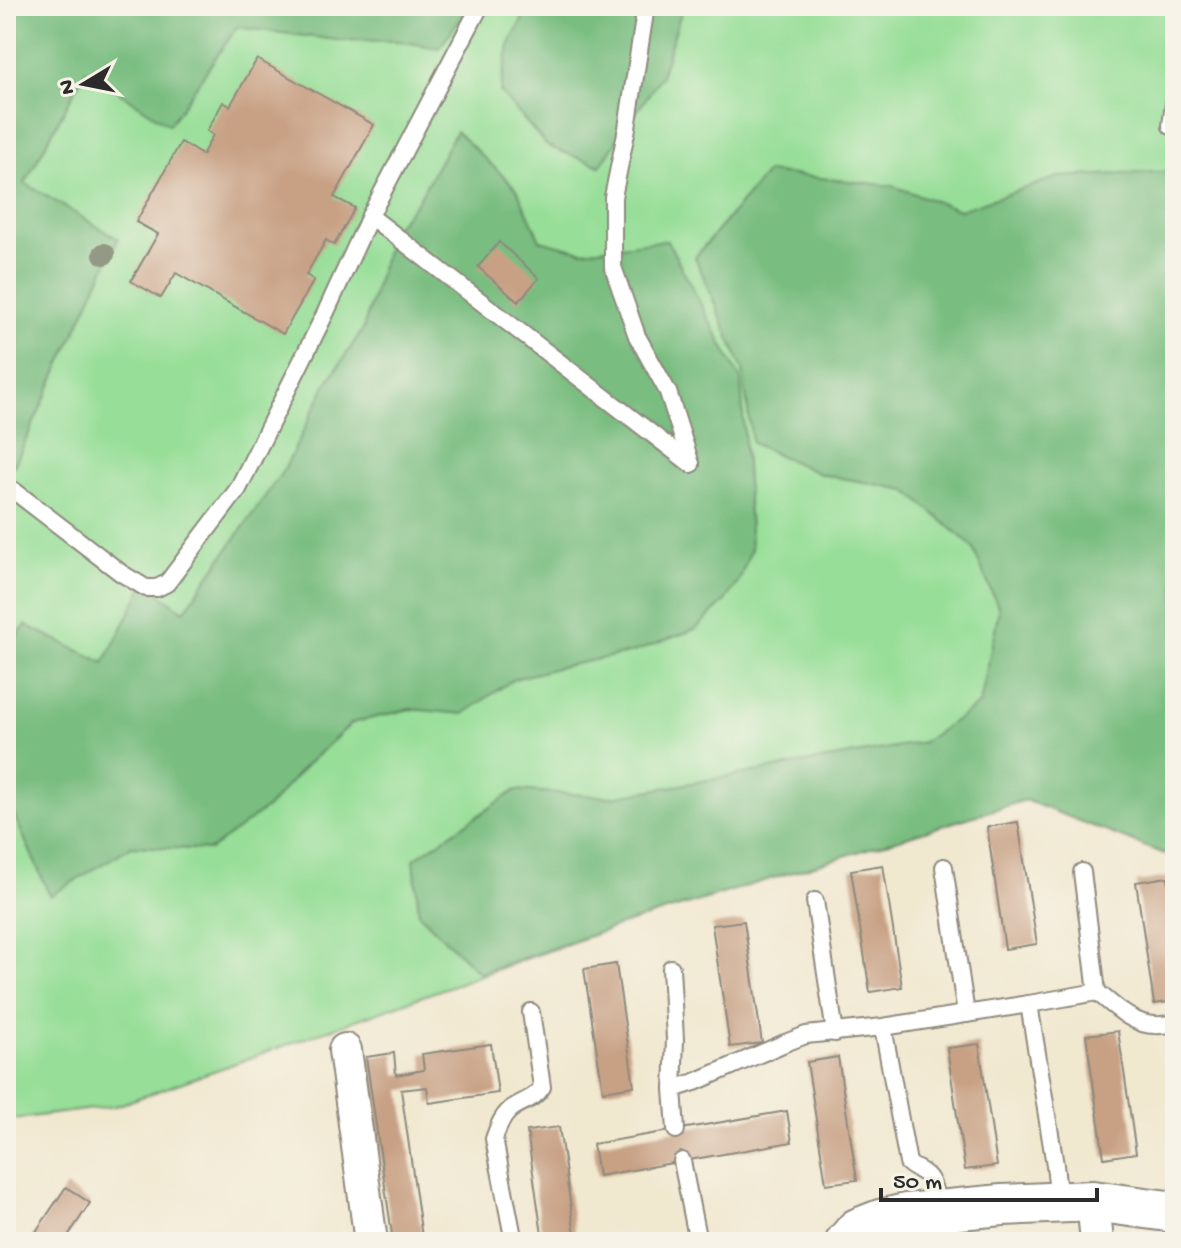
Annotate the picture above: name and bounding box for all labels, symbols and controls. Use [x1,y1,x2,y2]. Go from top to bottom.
north arrow [44,44,124,124]
text: N [54,77,82,96]
scale bar [881,1152,1097,1202]
text: 50 m [893,1169,942,1198]

